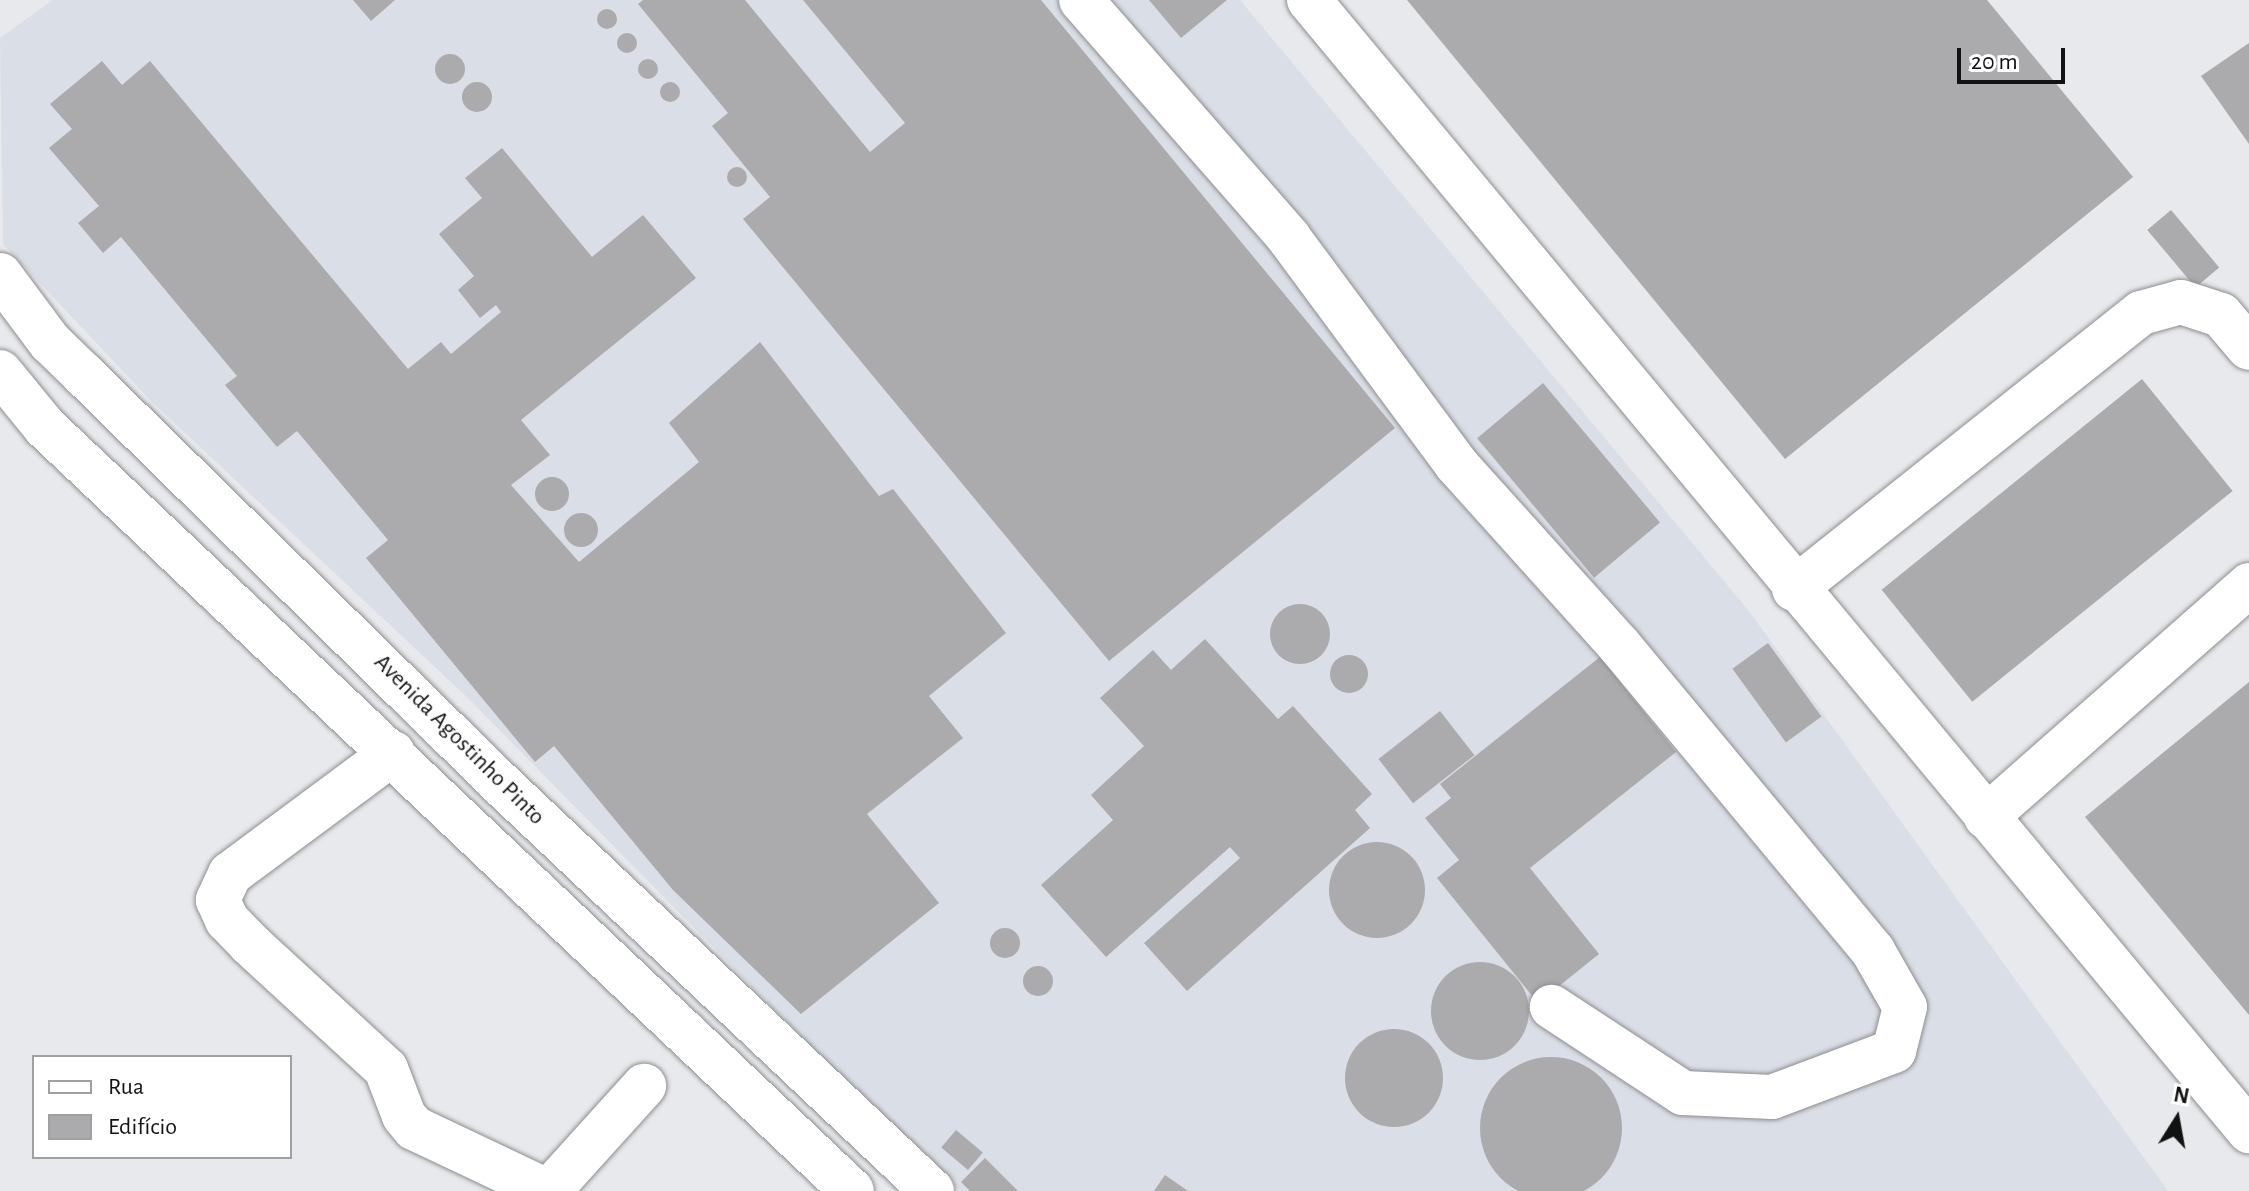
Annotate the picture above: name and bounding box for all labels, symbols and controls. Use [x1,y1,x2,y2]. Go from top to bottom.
scale bar [1961,32,2069,82]
text: 20 m [1971,50,2018,74]
street label: Avenida Agostinho Pinto [367,648,551,832]
legend [32,1055,292,1159]
text: Rua [108,1075,144,1099]
north arrow [2137,1079,2217,1159]
text: N [2172,1083,2191,1108]
text: Edifício [108,1115,177,1139]

